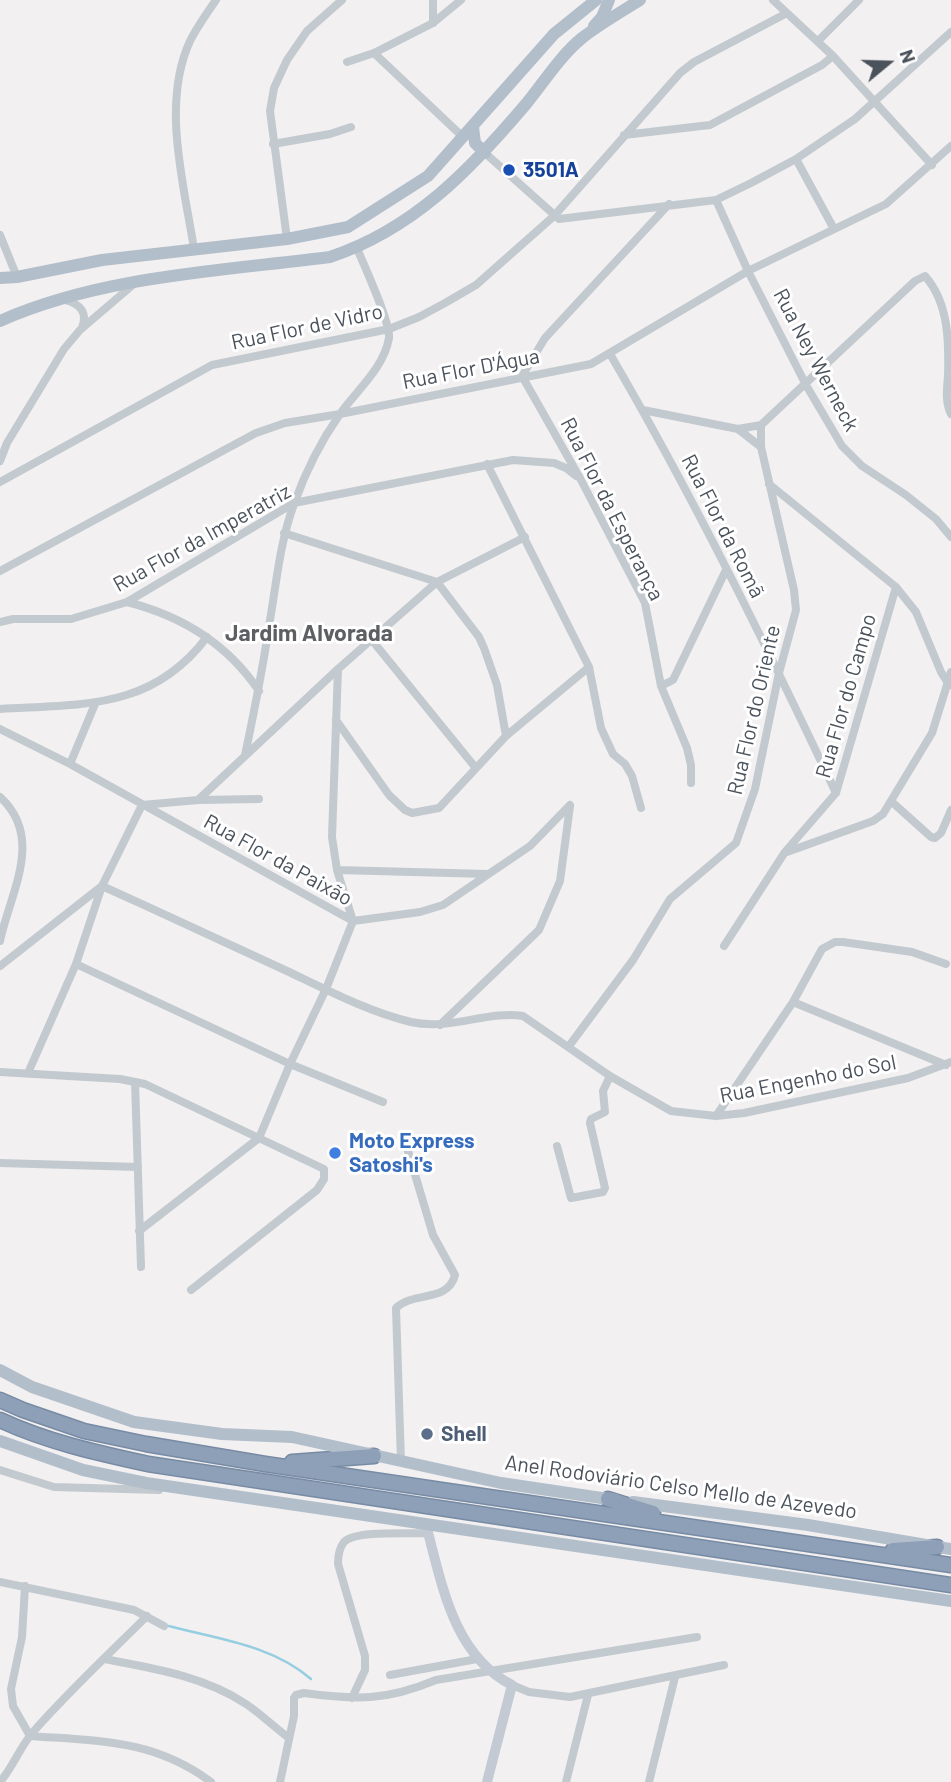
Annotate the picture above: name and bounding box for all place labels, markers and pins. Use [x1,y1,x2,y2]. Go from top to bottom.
place label: 3501A [523,157,579,183]
marker: 3501A [501,162,517,178]
place label: Moto Express Satoshi's [349,1128,475,1178]
marker: Moto Express Satoshi's [327,1145,343,1161]
place label: Shell [441,1421,487,1447]
marker: Shell [419,1426,435,1442]

